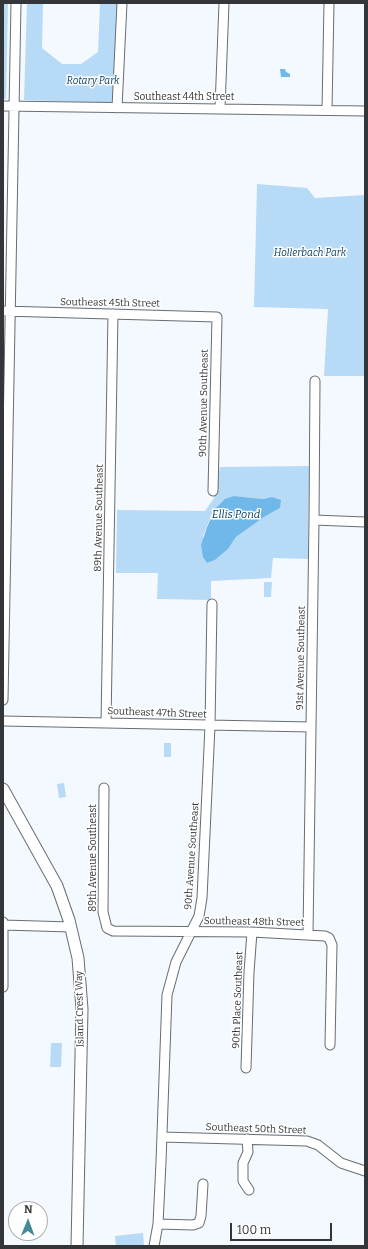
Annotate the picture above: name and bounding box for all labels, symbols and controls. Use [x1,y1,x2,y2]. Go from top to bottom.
park label: Rotary Park [66,75,120,87]
street label: Southeast 44th Street [134,91,234,103]
park label: Hollerbach Park [274,247,346,259]
street label: Southeast 45th Street [60,296,160,310]
street label: 90th Avenue Southeast [197,349,211,457]
street label: 89th Avenue Southeast [92,464,106,572]
water label: Ellis Pond [212,508,260,522]
street label: 91st Avenue Southeast [294,606,308,710]
street label: Southeast 47th Street [107,705,207,721]
street label: 90th Avenue Southeast [182,802,202,910]
street label: 89th Avenue Southeast [87,804,99,912]
street label: Southeast 48th Street [204,915,304,929]
street label: 90th Place Southeast [230,951,246,1049]
street label: Island Crest Way [73,971,87,1047]
street label: Southeast 50th Street [206,1121,306,1137]
north arrow [8,1201,48,1241]
text: N [24,1203,33,1216]
scale bar [232,1215,334,1241]
text: 100 m [237,1223,271,1237]

